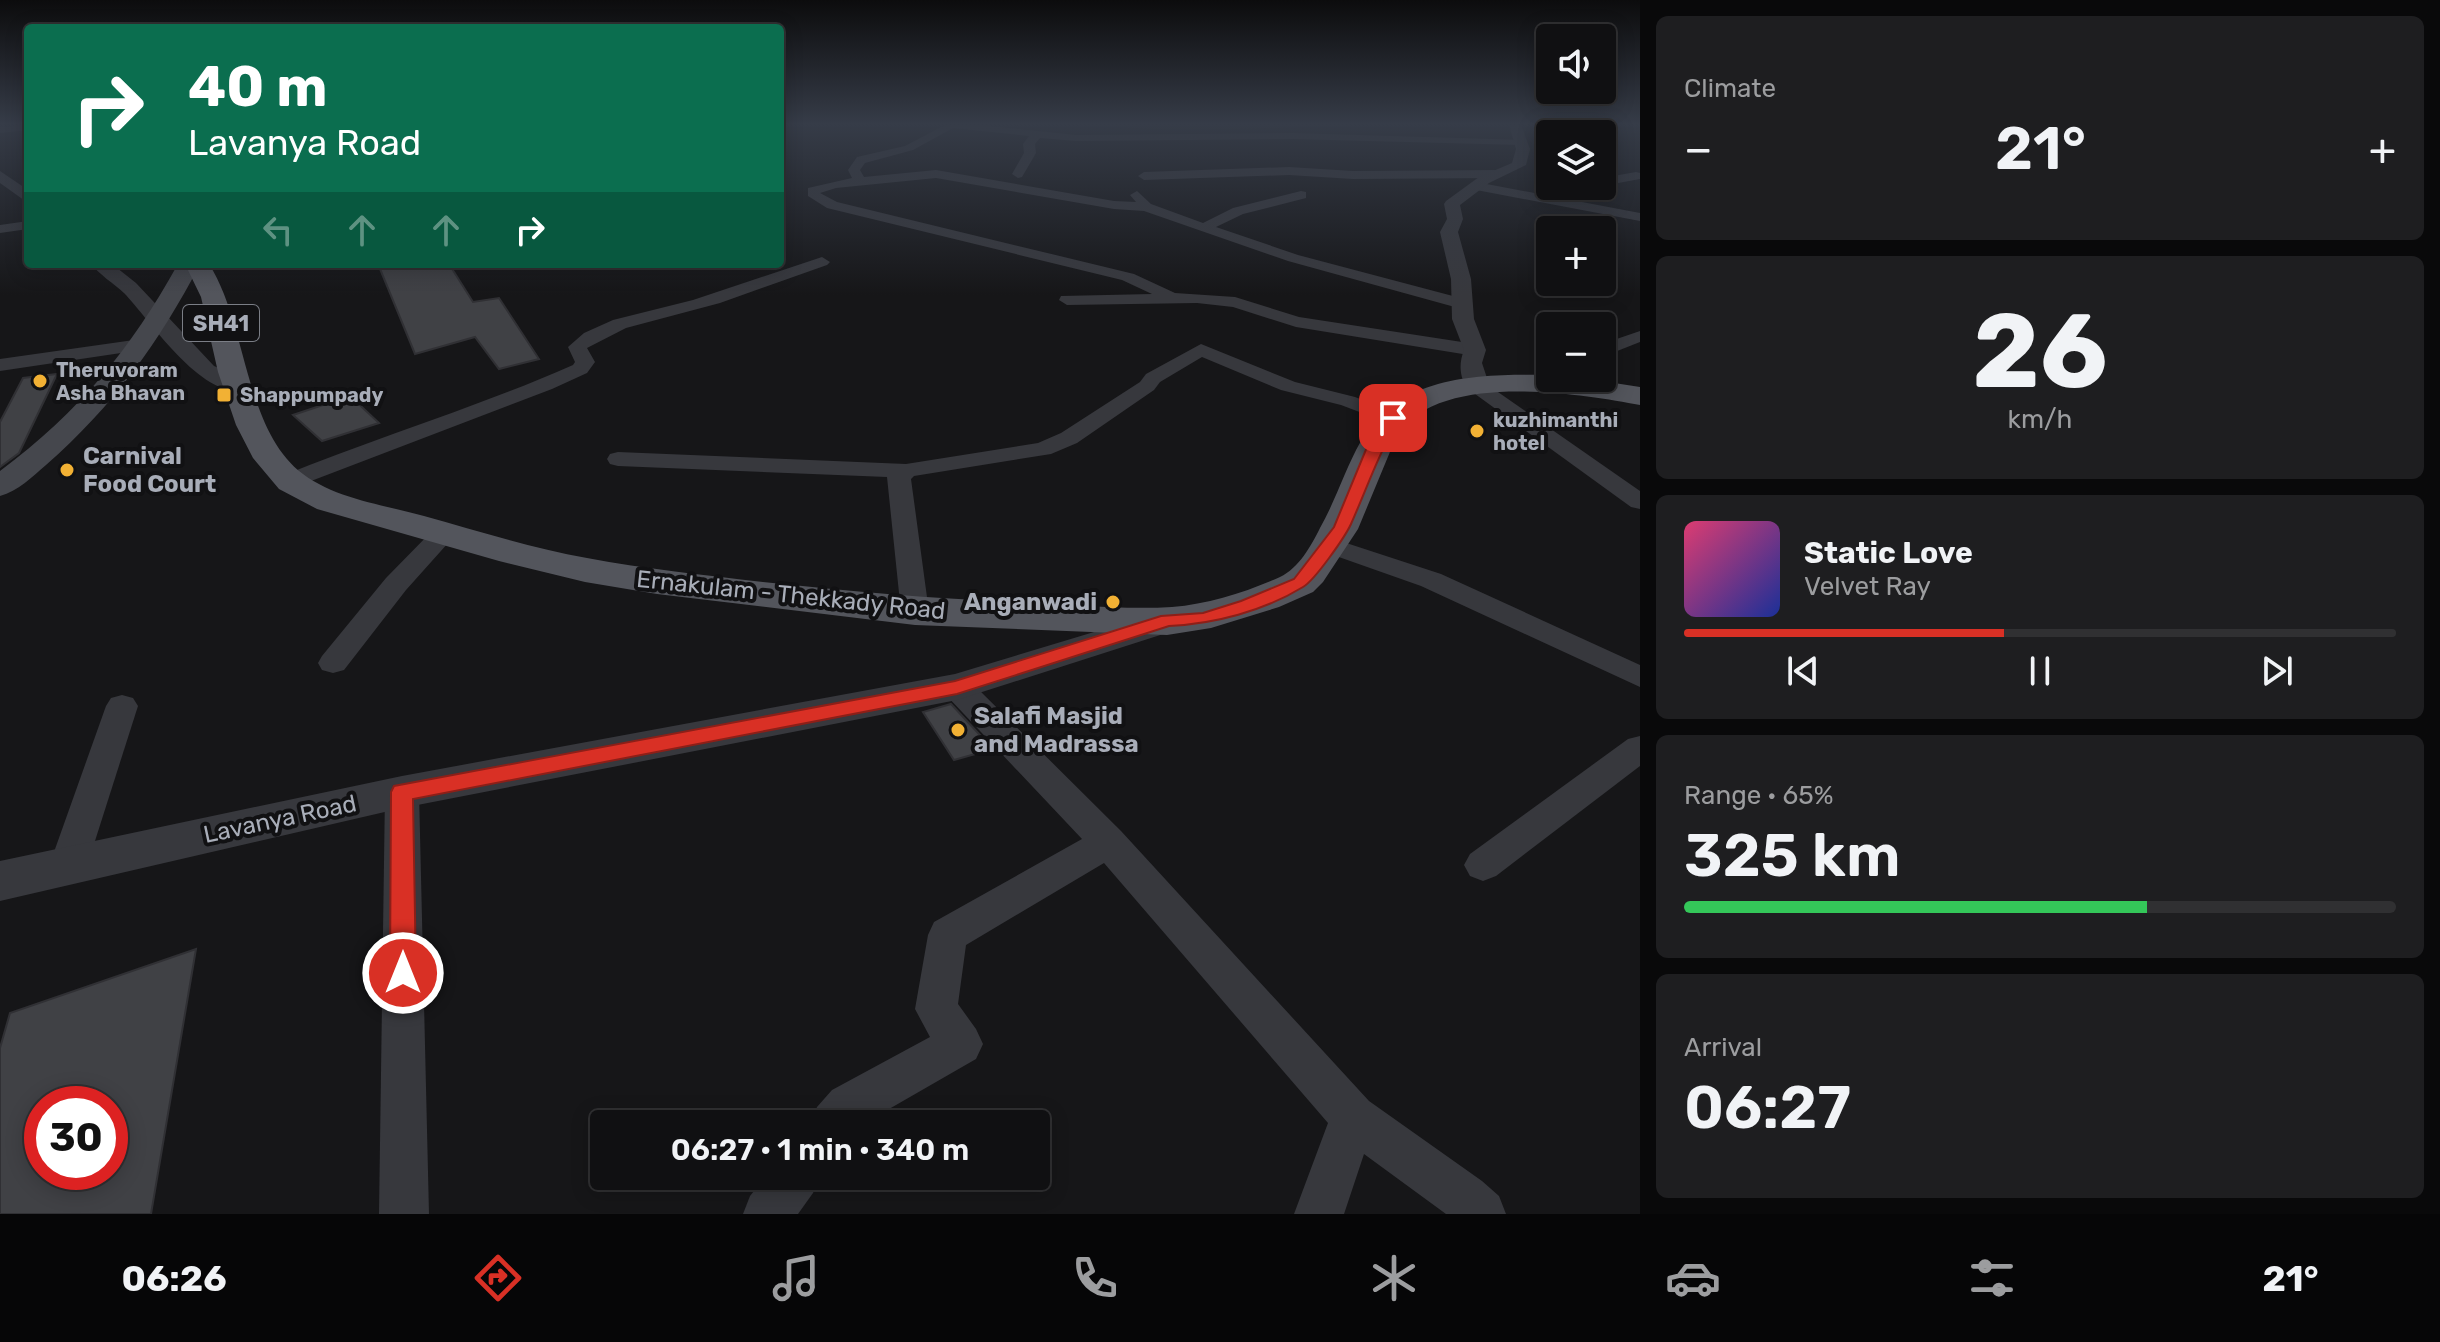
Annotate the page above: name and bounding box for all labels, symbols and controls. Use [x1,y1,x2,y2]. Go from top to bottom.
map controls [1536,24,1616,392]
button: sound [1536,24,1616,104]
text: 40 m [188,54,328,120]
icon: right [56,56,160,160]
text: Climate [1684,73,1776,104]
text: 21° [1995,113,2086,184]
button: layers [1536,120,1616,200]
text: Lavanya Road [188,121,421,164]
text: − [1684,123,1713,175]
text: + [2369,123,2396,175]
icon: left [256,208,300,252]
icon: ahead [340,208,384,252]
icon: ahead [424,208,468,252]
icon: right [508,208,552,252]
button: + [1536,216,1616,296]
text: 26 [1972,290,2108,413]
road number: SH41 [183,305,259,341]
button: − [1536,312,1616,392]
place label: Theruvoram Asha Bhavan [56,358,185,405]
marker: Theruvoram Asha Bhavan [31,372,49,390]
place label: Shappumpady [240,383,383,407]
pin [1359,384,1427,452]
marker: Shappumpady [215,386,233,404]
icon: arrive [1371,396,1415,440]
text: km/h [2008,404,2072,435]
place label: kuzhimanthi hotel [1493,408,1618,455]
marker: kuzhimanthi hotel [1468,422,1486,440]
place label: Carnival Food Court [83,442,216,498]
marker: Carnival Food Court [58,461,76,479]
text: Static Love [1804,535,1973,571]
street label: Ernakulam - Thekkady Road [635,565,947,625]
text: Velvet Ray [1804,571,1931,602]
place label: Anganwadi [964,588,1097,616]
marker: Anganwadi [1104,593,1122,611]
icon: previous [1781,649,1825,693]
icon: pause [2018,649,2062,693]
icon: next [2255,649,2299,693]
place label: Salafi Masjid and Madrassa [974,702,1139,758]
marker: Salafi Masjid and Madrassa [949,721,967,739]
text: Range · 65% [1684,780,1833,811]
street label: Lavanya Road [201,789,359,849]
text: 325 km [1684,820,1900,891]
position arrow [361,931,445,1015]
text: Arrival [1684,1032,1762,1063]
text: 06:27 [1684,1072,1851,1143]
speed limit sign: 30 [24,1086,128,1190]
text: 06:27 · 1 min · 340 m [671,1132,969,1168]
icon: directions [470,1250,526,1306]
icon: music [768,1250,824,1306]
icon: phone [1067,1250,1123,1306]
icon: climate [1366,1250,1422,1306]
icon: car [1665,1250,1721,1306]
icon: filters [1964,1250,2020,1306]
text: 06:26 [121,1257,227,1300]
text: 21° [2262,1257,2319,1300]

